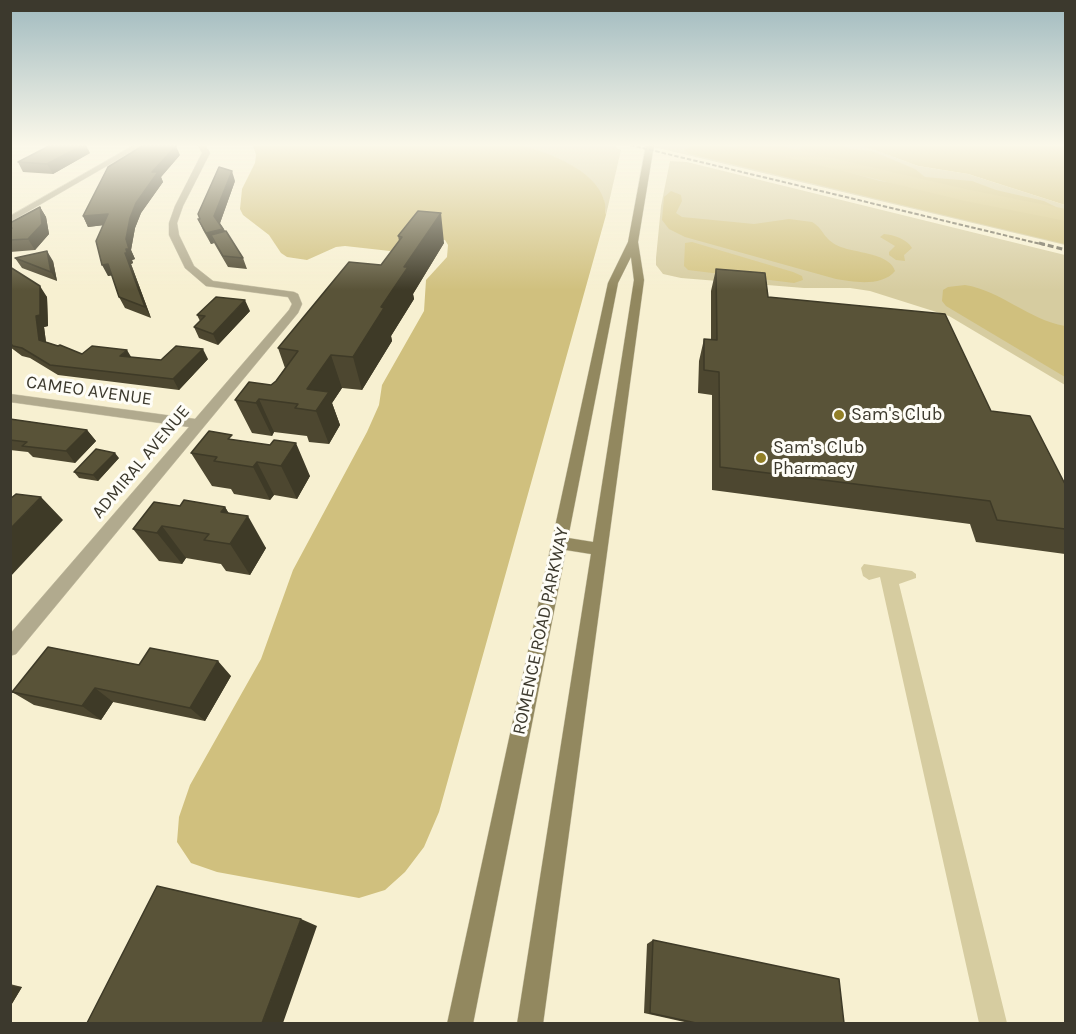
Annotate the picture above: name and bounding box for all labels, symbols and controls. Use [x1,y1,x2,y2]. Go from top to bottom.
street label: CAMEO AVENUE [25,371,153,411]
street label: ADMIRAL AVENUE [87,401,195,523]
place label: Sam's Club [851,404,942,426]
marker: Sam's Club [832,408,846,422]
place label: Sam's Club Pharmacy [773,437,864,480]
marker: Sam's Club Pharmacy [754,451,768,465]
street label: ROMENCE ROAD PARKWAY [508,525,574,737]

